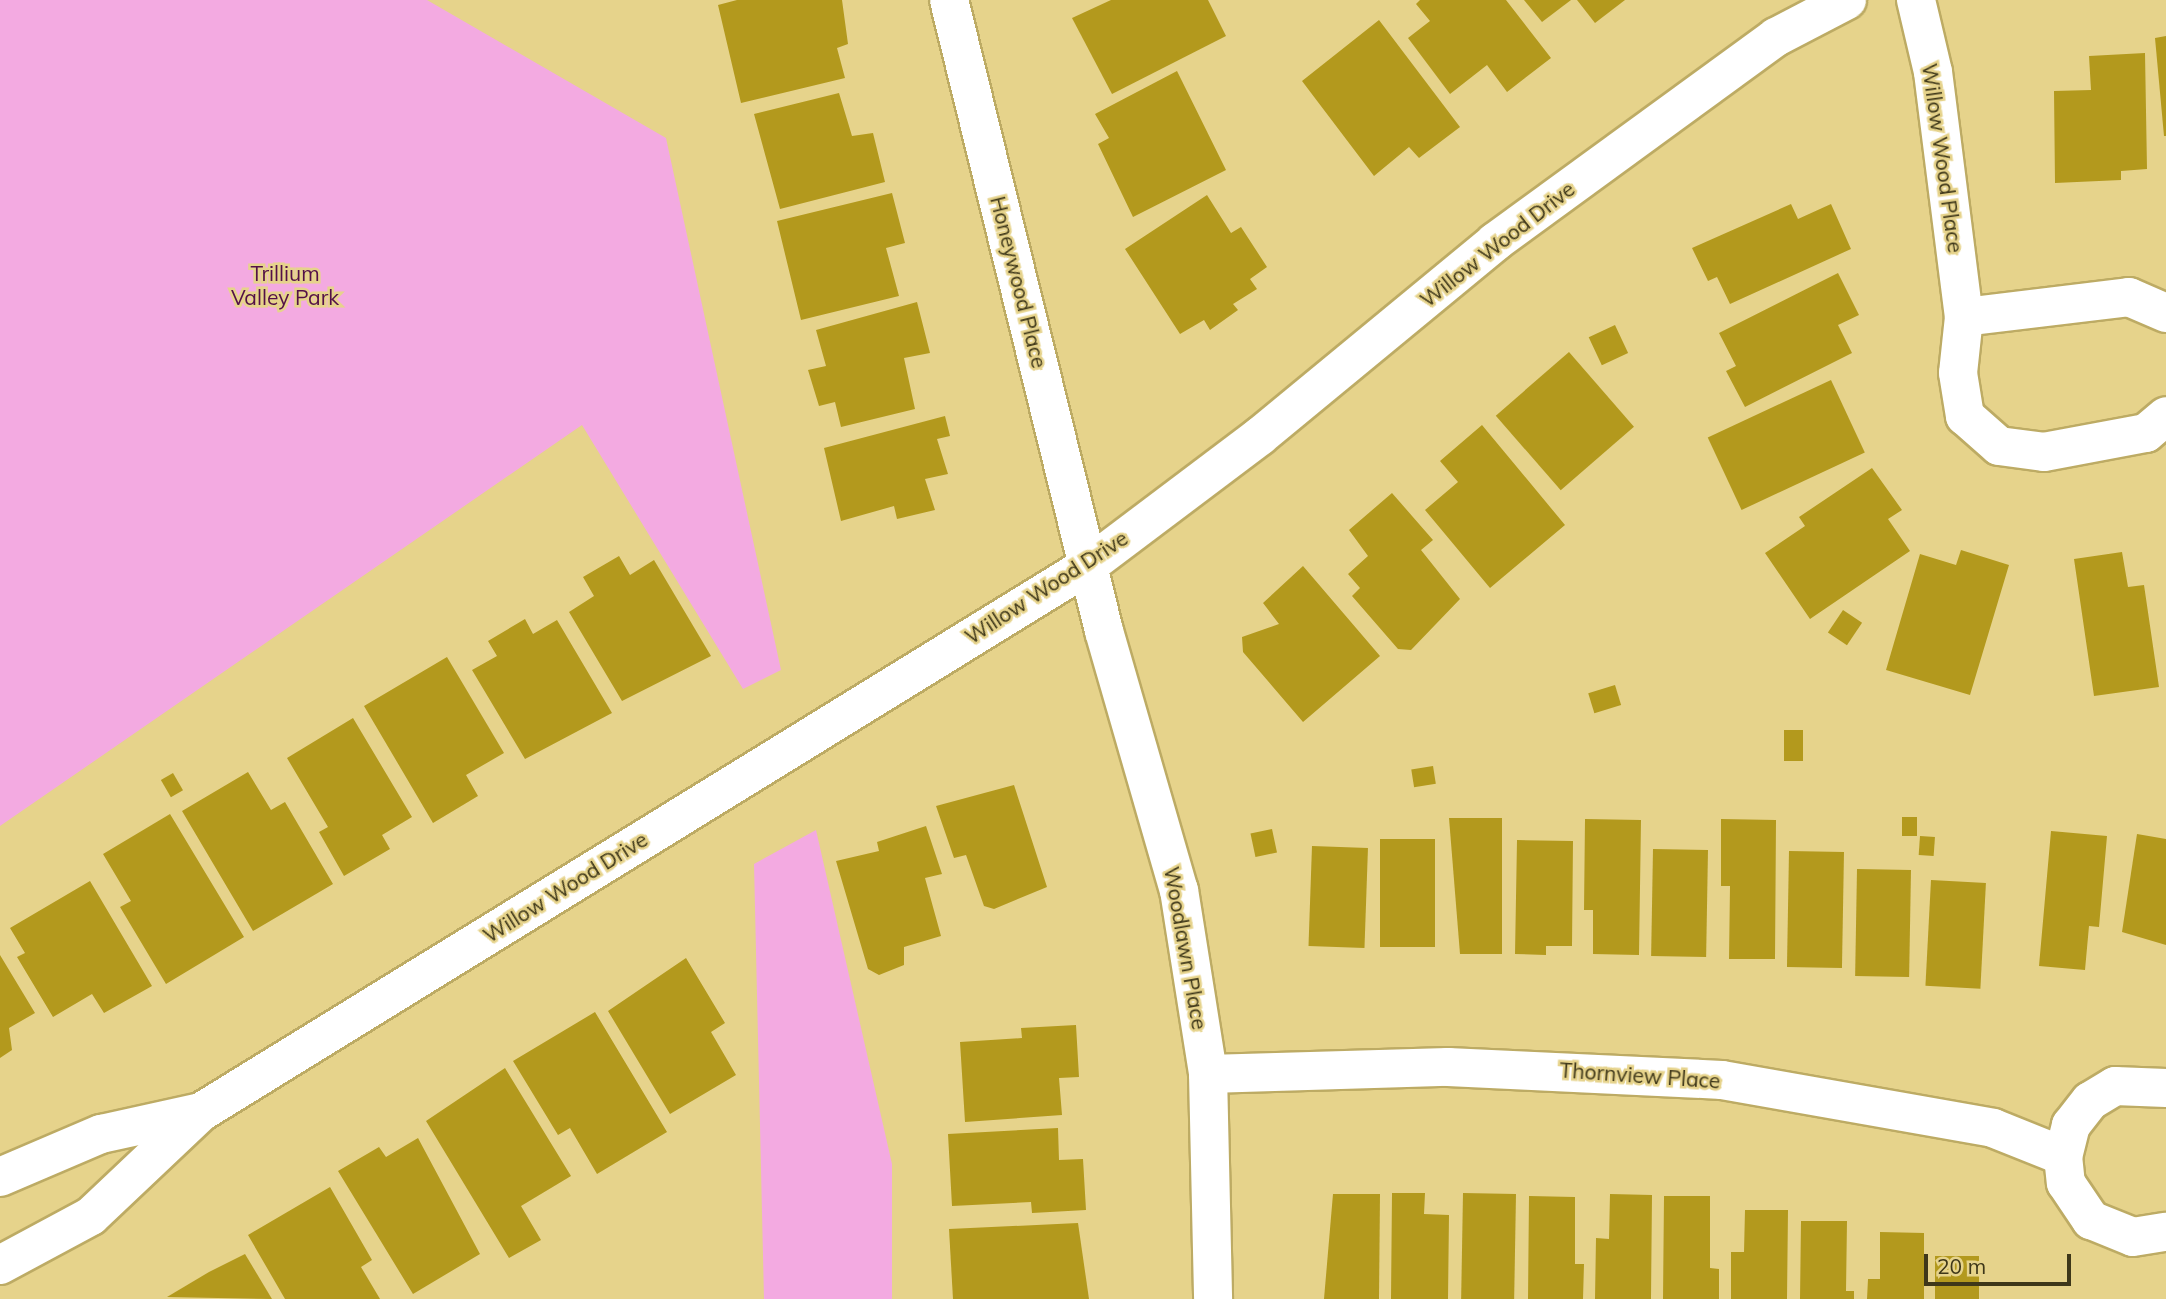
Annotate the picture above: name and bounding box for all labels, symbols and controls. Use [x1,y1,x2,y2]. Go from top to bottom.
street label: Willow Wood Place [1917,62,1969,254]
street label: Willow Wood Drive [1415,176,1579,312]
street label: Honeywood Place [985,194,1053,370]
park label: Trillium Valley Park [231,260,339,310]
street label: Willow Wood Drive [960,525,1132,649]
street label: Willow Wood Drive [478,826,652,948]
street label: Woodlawn Place [1159,865,1213,1031]
street label: Thornview Place [1559,1057,1721,1093]
scale bar [1928,1240,2075,1284]
text: 20 m [1937,1253,1986,1279]

